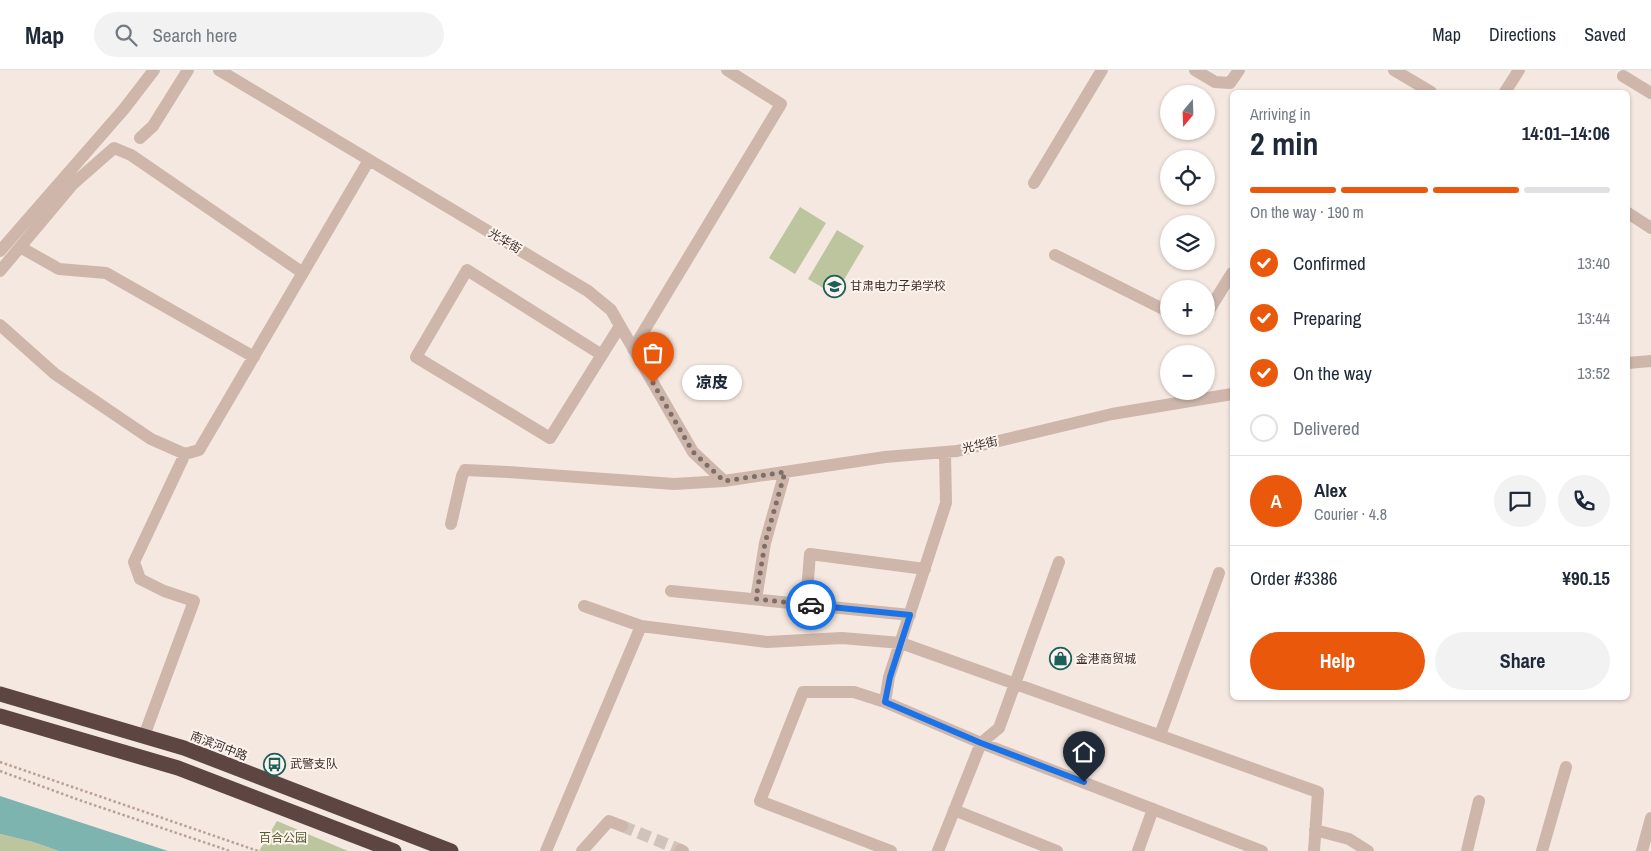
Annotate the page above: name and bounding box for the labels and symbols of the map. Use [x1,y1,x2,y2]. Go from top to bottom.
north arrow [1160,85,1215,140]
street label: 光华街 [485,225,525,257]
school or university icon: 甘肃电力子弟学校 [822,274,846,298]
place label: 甘肃电力子弟学校 [850,278,946,294]
pin [632,332,674,383]
callout: 凉皮 [683,366,743,400]
street label: 光华街 [961,433,999,457]
courier [786,580,836,630]
shop icon: 金港商贸城 [1048,647,1072,671]
place label: 金港商贸城 [1076,651,1136,667]
street label: 南滨河中路 [188,728,250,764]
pin [1063,731,1105,782]
bus stop icon: 武警支队 [262,752,286,776]
place label: 武警支队 [290,756,338,772]
park label: 百合公园 [259,830,307,846]

